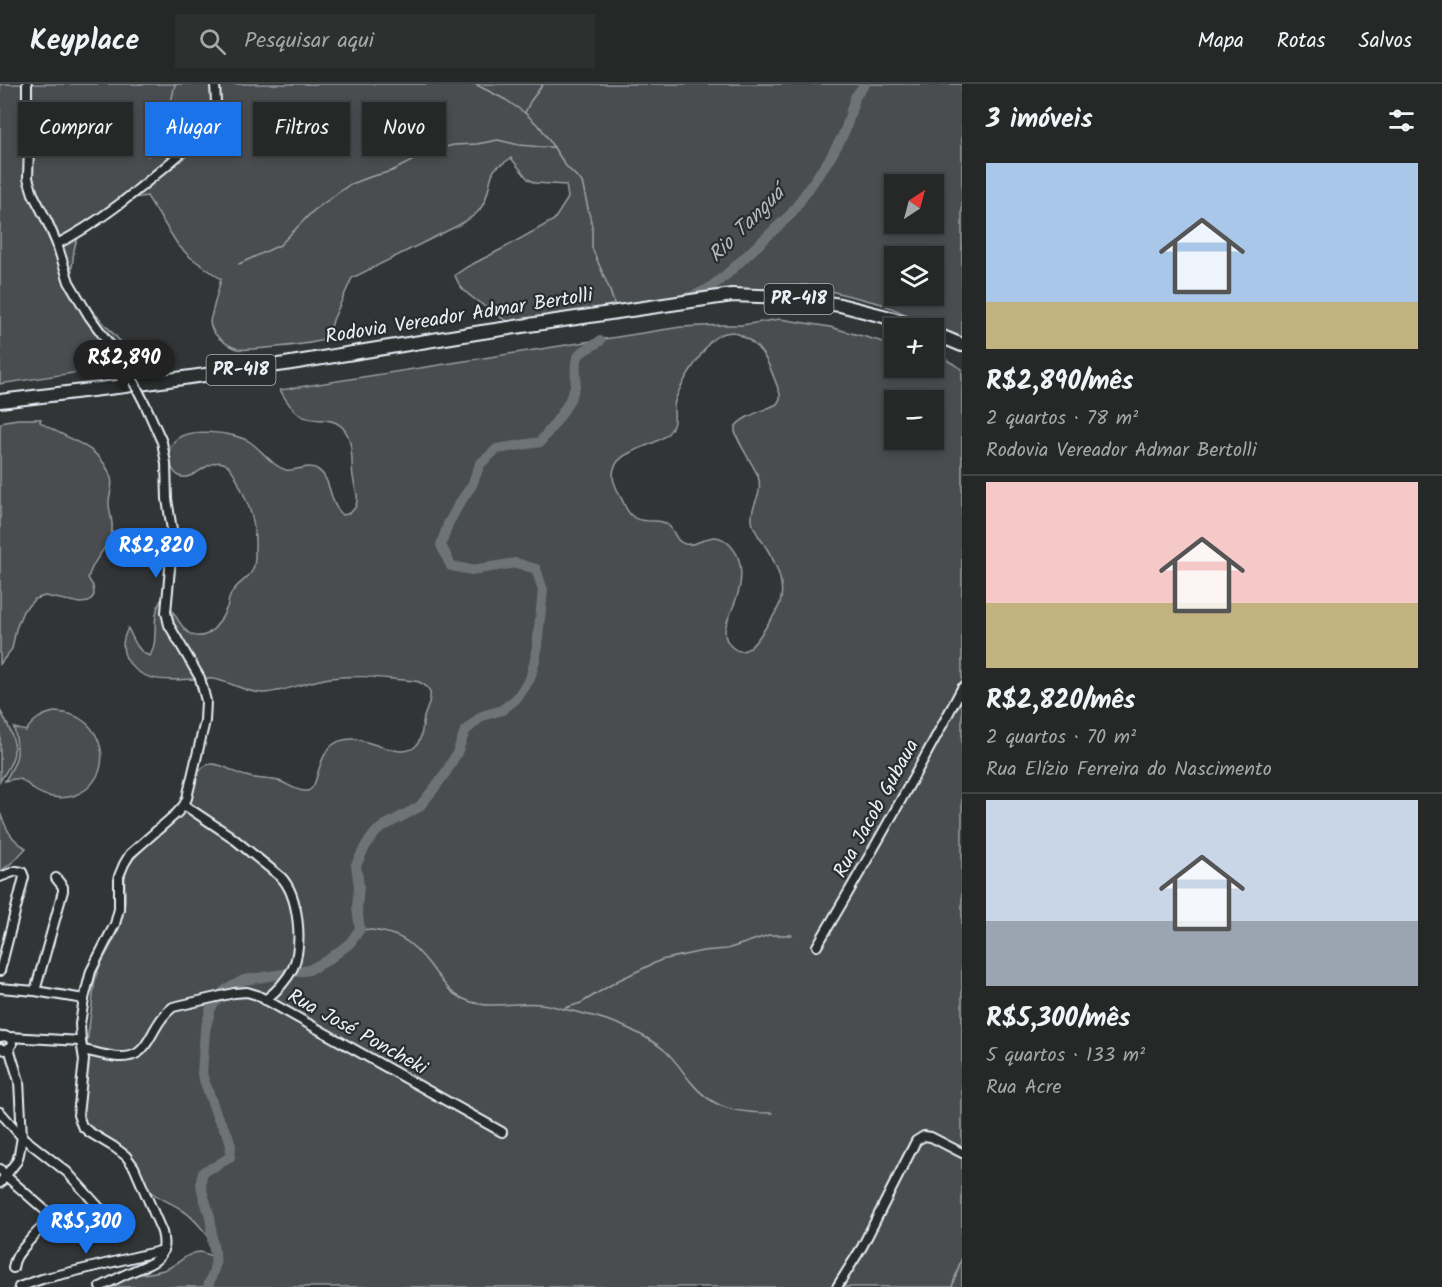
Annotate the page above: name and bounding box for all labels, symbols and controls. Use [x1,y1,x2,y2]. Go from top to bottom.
search box [175,14,595,68]
text: Keyplace [30,19,139,64]
text: Pesquisar aqui [244,24,374,59]
icon: search [196,25,229,58]
text: Mapa [1198,25,1244,58]
text: Rotas [1277,25,1326,58]
text: Salvos [1359,25,1412,58]
text: 3 imóveis [986,99,1093,141]
chip: Comprar [18,102,133,156]
chip: Alugar [145,102,241,156]
chip: Filtros [253,102,350,156]
chip: Novo [362,102,446,156]
icon: filters [1385,104,1418,137]
north arrow [884,174,944,234]
map controls [884,174,944,450]
water label: Rio Tanguá [701,175,797,271]
icon: home [1148,202,1256,310]
button: layers [884,246,944,306]
street label: Rodovia Vereador Admar Bertolli [323,280,596,354]
road number: PR-418 [764,284,834,314]
button: + [884,318,944,378]
pin: R$2,890 [69,340,179,391]
text: R$2,890 [88,343,160,375]
road number: PR-418 [206,355,276,385]
text: R$2,890/mês [986,361,1133,403]
button: − [884,390,944,450]
text: 2 quartos · 78 m² [986,403,1138,435]
text: Rodovia Vereador Admar Bertolli [986,435,1257,467]
icon: home [1148,521,1256,629]
pin: R$2,820 [101,528,211,579]
text: R$2,820 [119,531,193,563]
text: R$2,820/mês [986,680,1135,722]
text: 2 quartos · 70 m² [986,722,1136,754]
street label: Rua Jacob Gubaua [826,734,928,884]
text: Rua Elízio Ferreira do Nascimento [986,754,1272,786]
icon: home [1148,839,1256,947]
street label: Rua José Poncheki [281,981,434,1085]
text: R$5,300/mês [986,998,1130,1040]
text: 5 quartos · 133 m² [986,1040,1145,1072]
text: Rua Acre [986,1072,1061,1104]
pin: R$5,300 [31,1204,141,1255]
text: R$5,300 [51,1207,121,1239]

